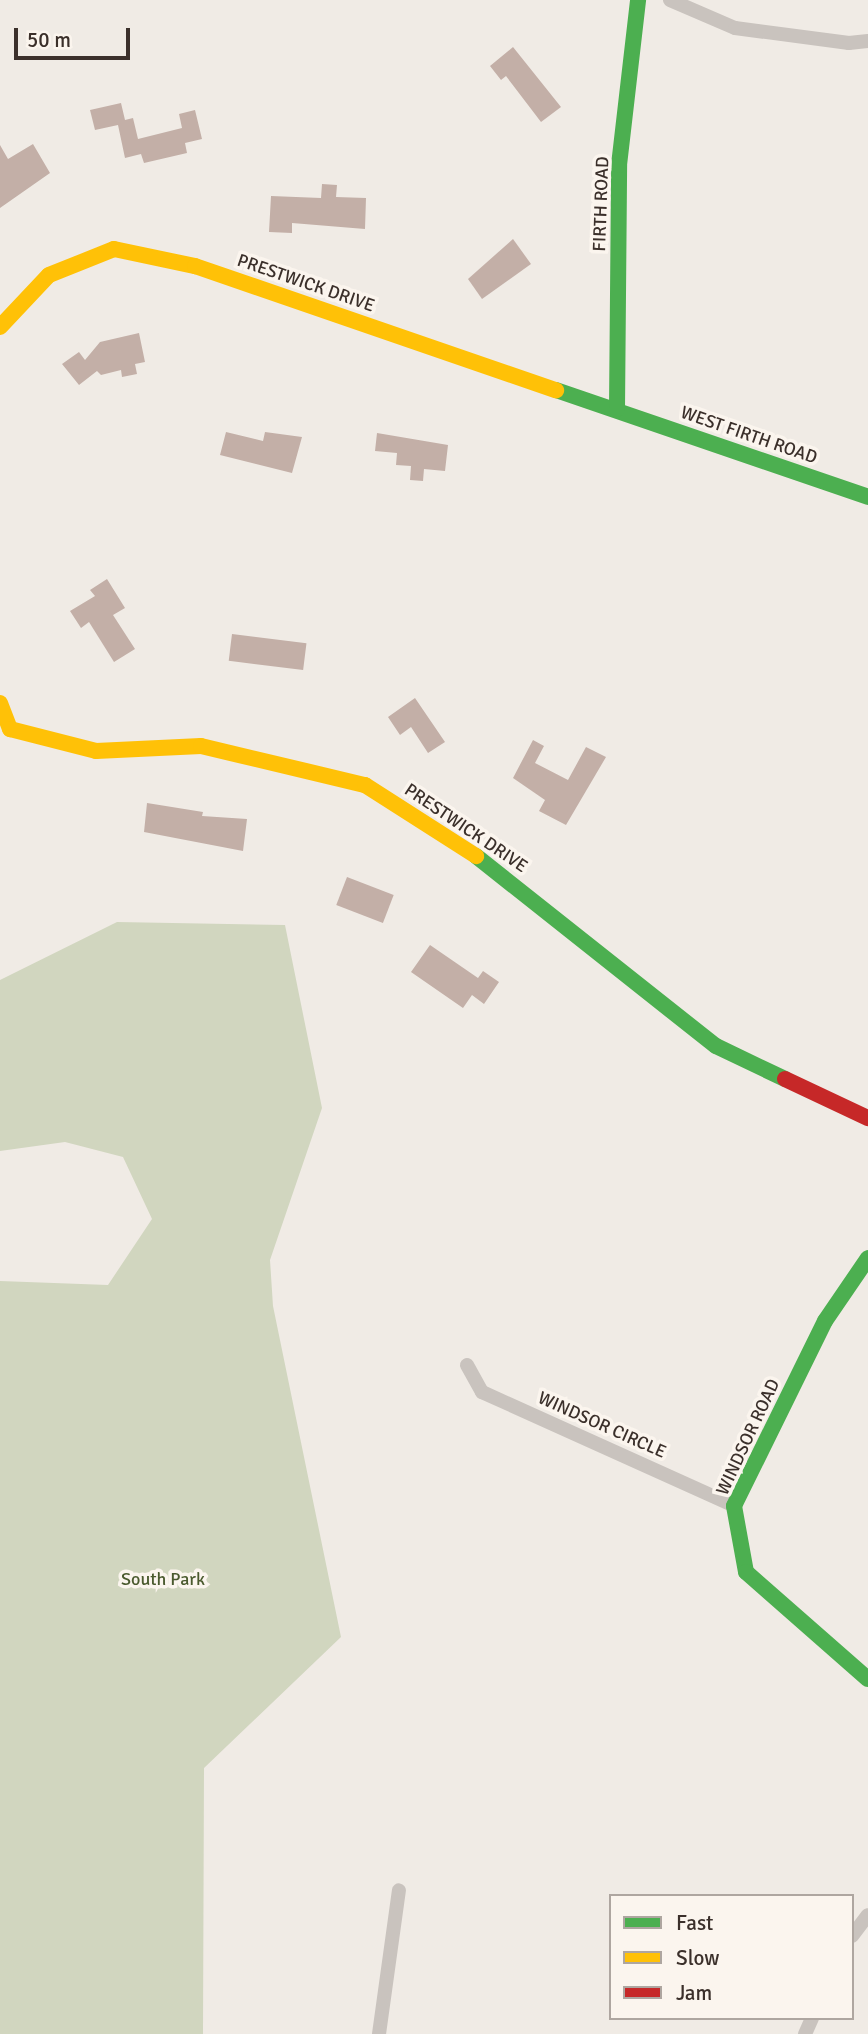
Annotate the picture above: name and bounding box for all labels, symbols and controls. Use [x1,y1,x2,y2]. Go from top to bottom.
scale bar [18,14,133,58]
text: 50 m [27,27,71,53]
street label: FIRTH ROAD [589,156,613,252]
street label: PRESTWICK DRIVE [234,249,378,317]
street label: WEST FIRTH ROAD [678,402,820,468]
street label: PRESTWICK DRIVE [400,779,532,877]
street label: WINDSOR ROAD [712,1375,784,1499]
street label: WINDSOR CIRCLE [535,1387,669,1463]
park label: South Park [121,1568,205,1590]
legend [609,1894,854,2020]
text: Fast [676,1910,713,1936]
text: Slow [676,1945,720,1971]
text: Jam [676,1980,712,2006]

